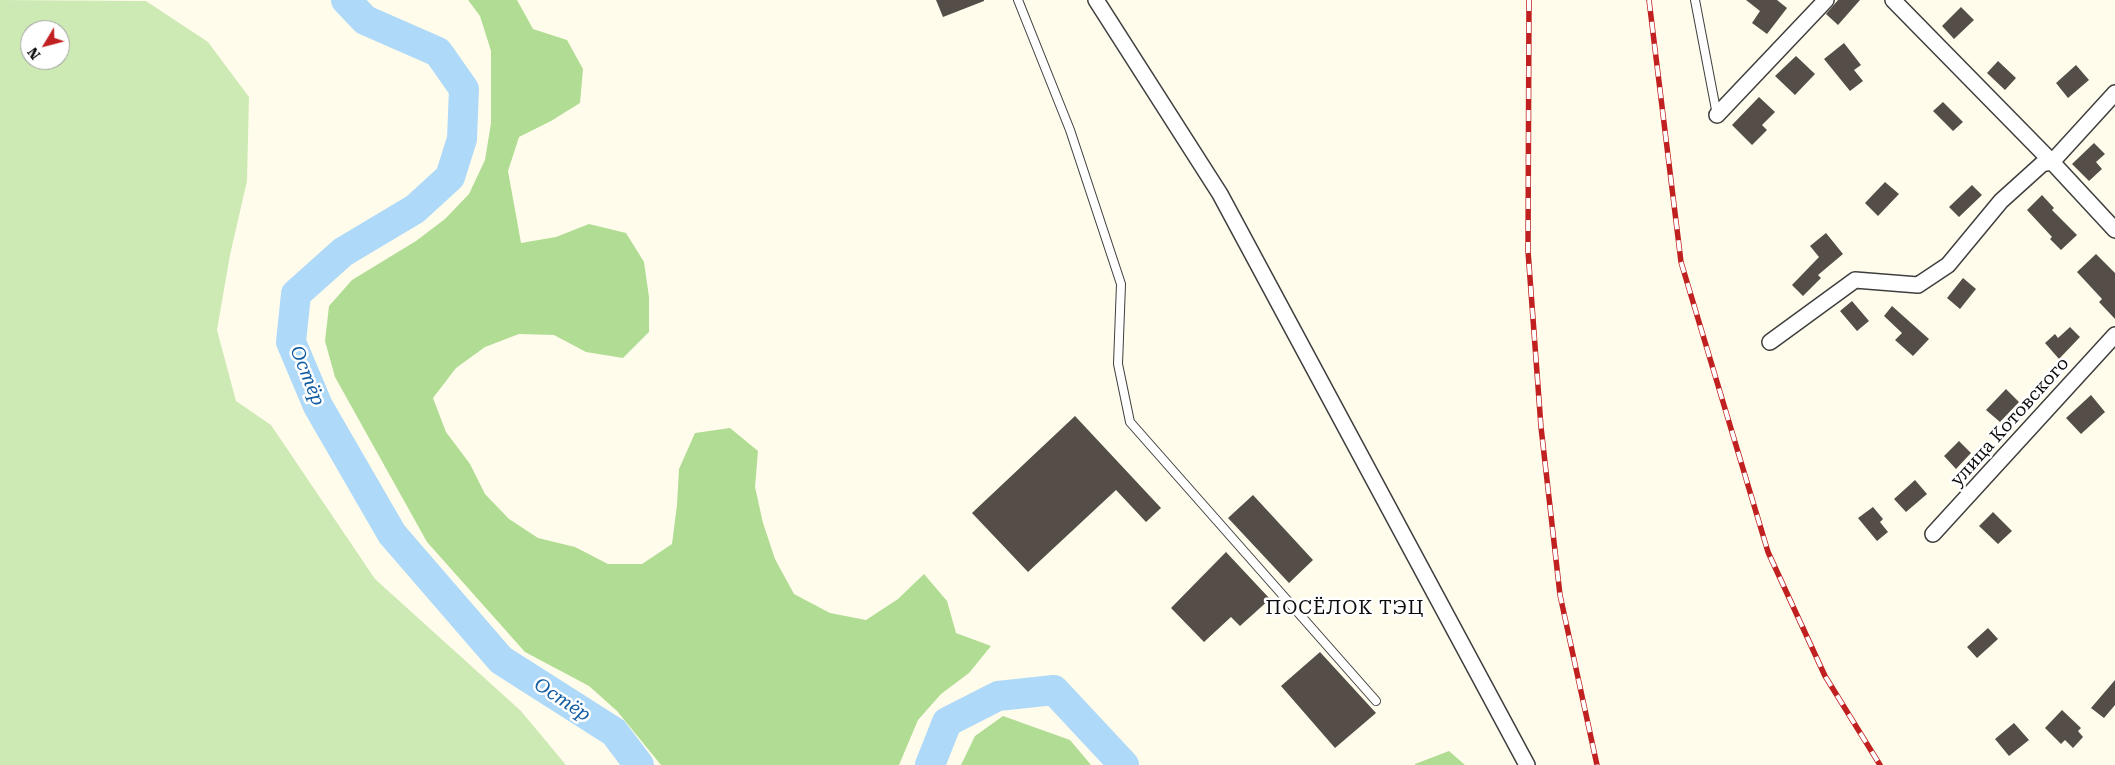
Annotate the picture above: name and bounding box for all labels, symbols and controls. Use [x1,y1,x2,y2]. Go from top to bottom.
north arrow [20,20,70,70]
text: N [24,44,43,63]
water label: Остёр [285,343,329,409]
street label: улица Котовского [1946,353,2074,491]
district label: ПОСЁЛОК ТЭЦ [1264,597,1426,619]
water label: Остёр [529,673,595,727]

